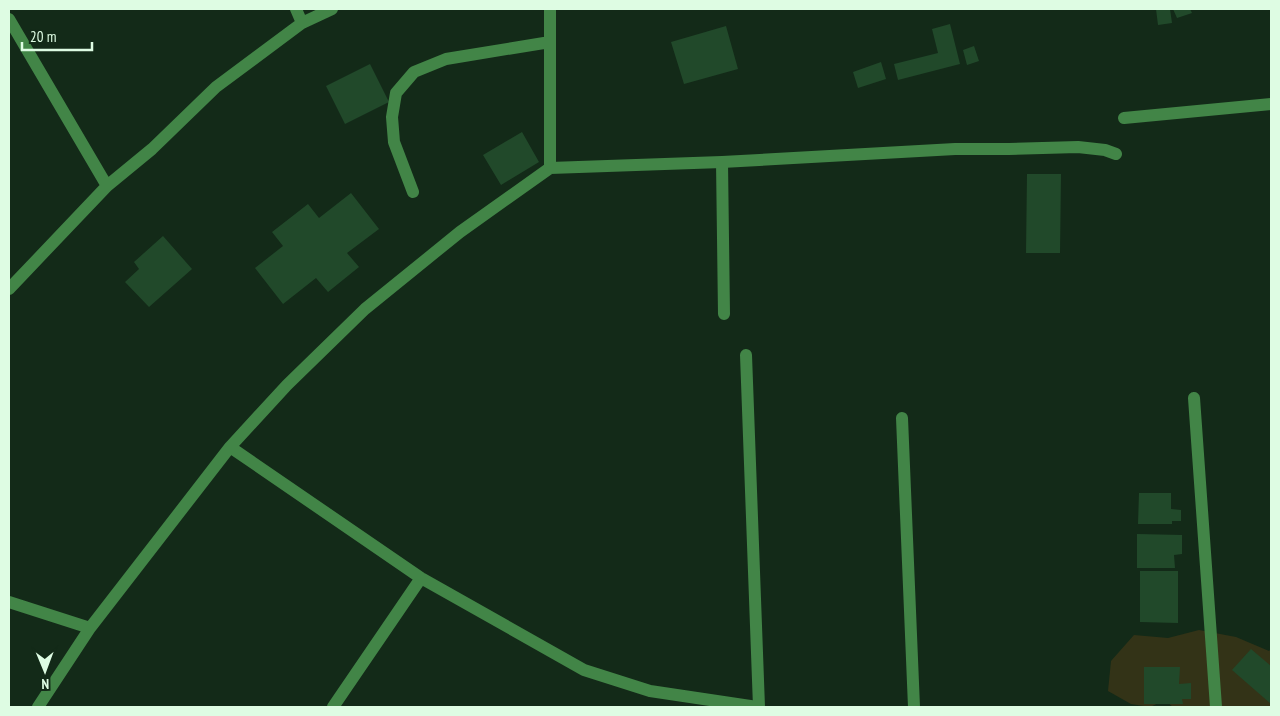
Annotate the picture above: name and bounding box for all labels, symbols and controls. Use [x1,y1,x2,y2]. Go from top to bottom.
scale bar [22,20,92,52]
text: 20 m [30,27,56,46]
north arrow [20,646,70,696]
text: N [41,675,49,693]

